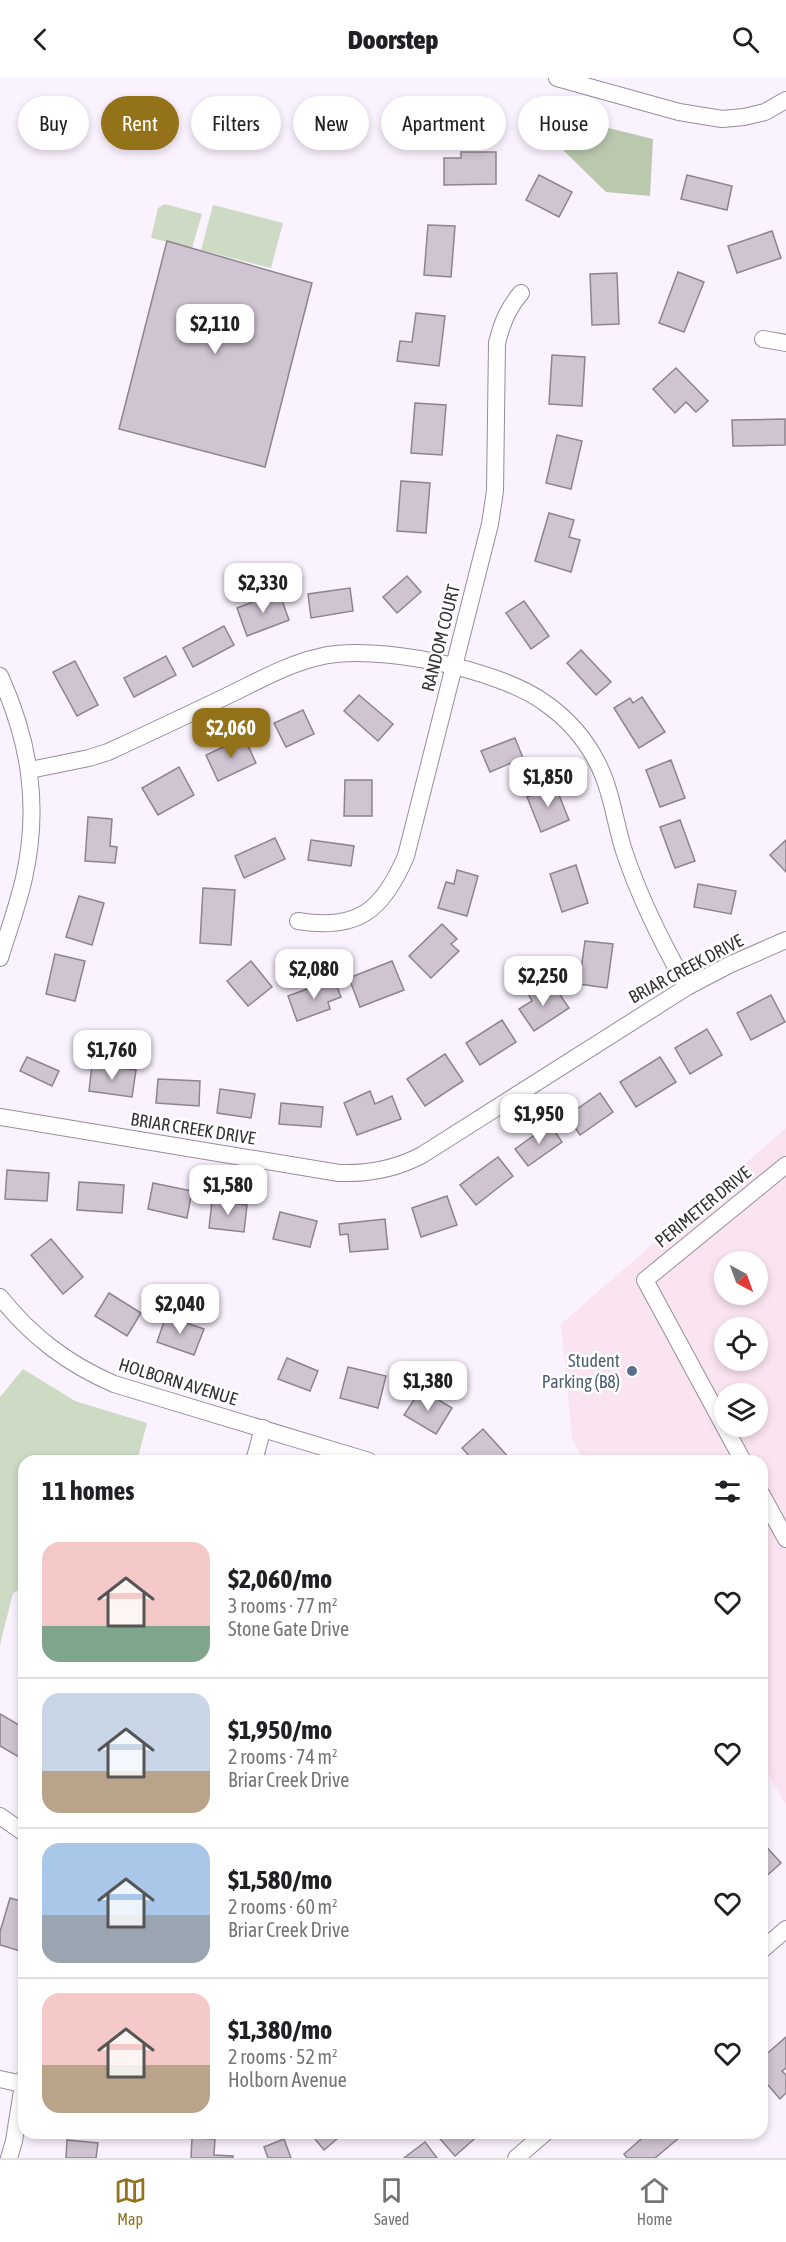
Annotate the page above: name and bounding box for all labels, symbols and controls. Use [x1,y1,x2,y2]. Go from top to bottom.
icon: back [24,23,57,56]
icon: search [729,23,762,56]
text: Doorstep [348,24,438,55]
chip: Buy [18,96,89,150]
chip: Rent [101,96,179,150]
chip: Filters [191,96,281,150]
chip: New [293,96,369,150]
chip: Apartment [381,96,506,150]
chip: House [518,96,609,150]
pin: $2,110 [166,304,264,355]
text: $2,110 [190,312,240,335]
pin: $2,330 [214,563,312,614]
text: $2,330 [238,571,288,594]
street label: RANDOM COURT [417,582,464,693]
pin: $2,060 [182,708,280,759]
text: $2,060 [206,716,256,739]
pin: $1,850 [499,757,597,808]
text: $1,850 [523,765,573,788]
street label: BRIAR CREEK DRIVE [625,929,747,1007]
pin: $2,080 [265,949,363,1000]
pin: $2,250 [494,956,592,1007]
text: $2,080 [289,957,339,980]
text: $2,250 [518,964,568,987]
pin: $1,760 [63,1030,161,1081]
text: $1,760 [87,1038,137,1061]
pin: $1,950 [490,1094,588,1145]
text: $1,950 [514,1102,564,1125]
street label: BRIAR CREEK DRIVE [129,1108,257,1149]
street label: PERIMETER DRIVE [651,1161,755,1252]
pin: $1,580 [179,1165,277,1216]
text: $1,580 [203,1173,253,1196]
north arrow [714,1251,768,1305]
map controls [714,1251,768,1437]
pin: $2,040 [131,1284,229,1335]
text: $2,040 [155,1292,205,1315]
button: locate [714,1317,768,1371]
place label: Student Parking (B8) [542,1350,620,1392]
street label: HOLBORN AVENUE [116,1354,240,1410]
pin: $1,380 [379,1361,477,1412]
marker: Student Parking (B8) [625,1364,639,1378]
text: $1,380 [403,1369,453,1392]
button: layers [714,1383,768,1437]
icon: filters [711,1475,744,1508]
text: 11 homes [42,1476,135,1506]
text: $2,060/mo [228,1564,332,1594]
icon: home [90,1566,162,1638]
icon: heart [711,1586,744,1619]
text: 3 rooms · 77 m² [228,1594,338,1617]
text: Stone Gate Drive [228,1617,349,1640]
text: $1,950/mo [228,1715,332,1745]
icon: home [90,1717,162,1789]
icon: heart [711,1737,744,1770]
text: 2 rooms · 74 m² [228,1745,338,1768]
text: Briar Creek Drive [228,1768,349,1791]
text: $1,580/mo [228,1865,332,1895]
icon: home [90,1867,162,1939]
icon: heart [711,1887,744,1920]
text: 2 rooms · 60 m² [228,1895,338,1918]
text: Briar Creek Drive [228,1918,349,1941]
text: $1,380/mo [228,2015,332,2045]
icon: home [90,2017,162,2089]
icon: heart [711,2037,744,2070]
text: 2 rooms · 52 m² [228,2045,338,2068]
text: Holborn Avenue [228,2068,347,2091]
tab: Map [114,2174,147,2228]
tab: Saved [374,2174,409,2228]
tab: Home [637,2174,672,2228]

